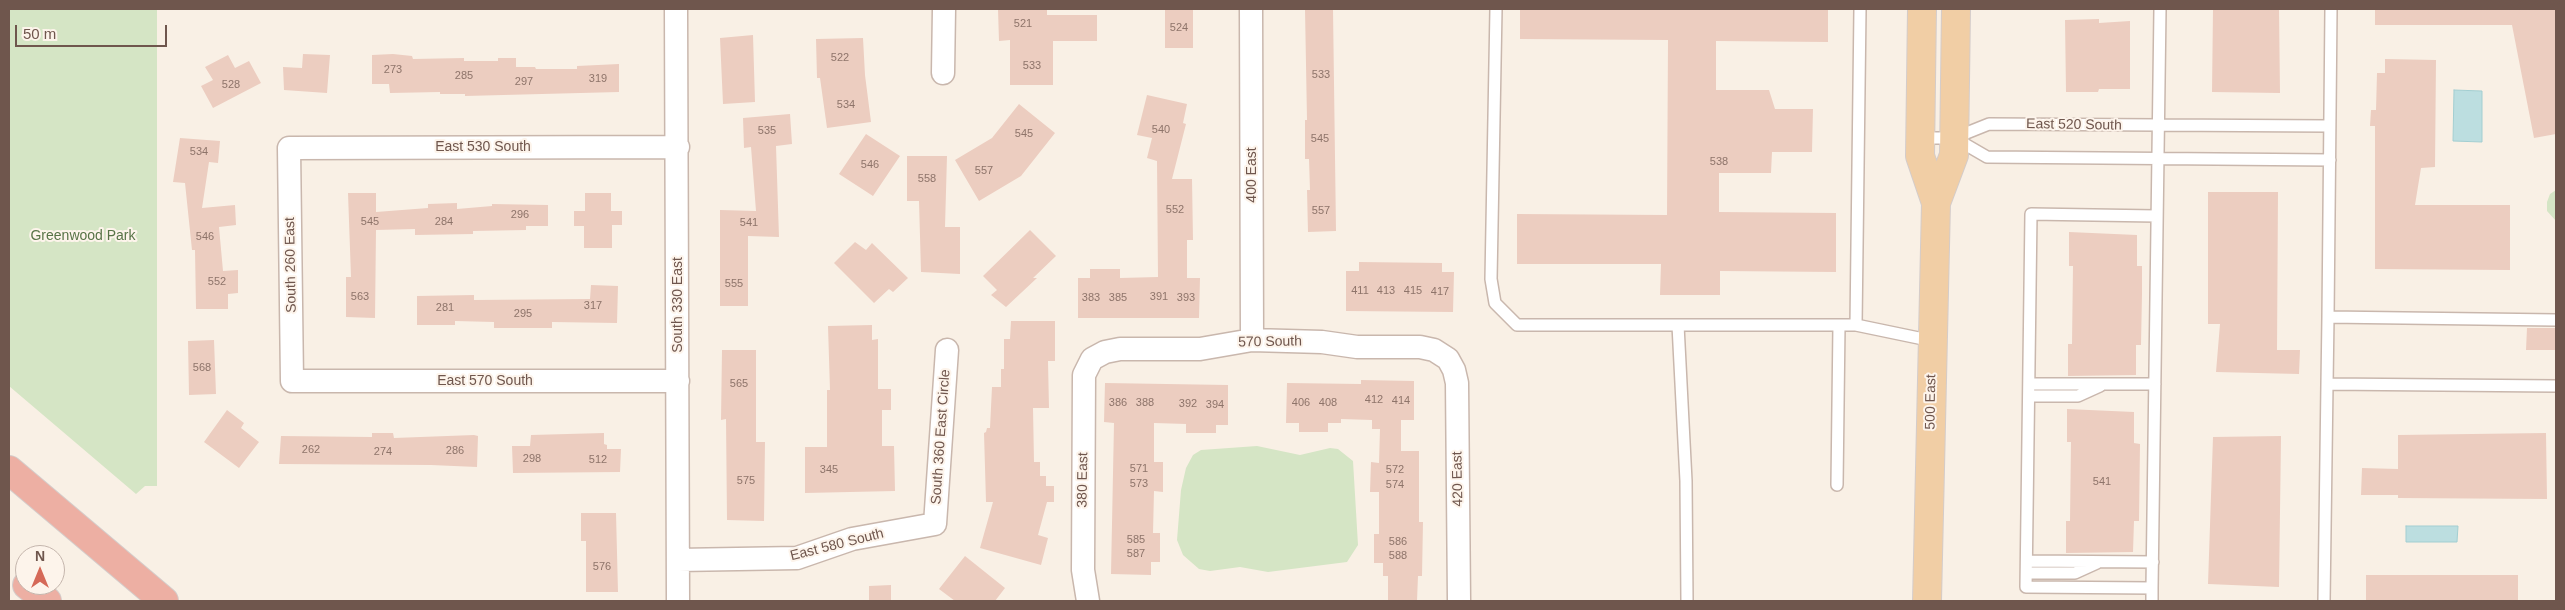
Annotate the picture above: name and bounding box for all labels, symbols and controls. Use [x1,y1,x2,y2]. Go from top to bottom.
scale bar [18,15,170,47]
house number: 521 [1014,17,1032,31]
house number: 524 [1170,21,1188,35]
text: 50 m [23,25,56,42]
house number: 522 [831,51,849,65]
house number: 533 [1023,59,1041,73]
house number: 273 [384,63,402,77]
house number: 533 [1312,68,1330,82]
house number: 285 [455,69,473,83]
house number: 319 [589,72,607,86]
house number: 297 [515,75,533,89]
house number: 528 [222,78,240,92]
house number: 534 [837,98,855,112]
street label: East 520 South [2026,116,2122,134]
house number: 540 [1152,123,1170,137]
house number: 535 [758,124,776,138]
house number: 545 [1015,127,1033,141]
house number: 545 [1311,132,1329,146]
street label: East 530 South [435,139,531,155]
house number: 534 [190,145,208,159]
street label: 400 East [1244,147,1260,203]
house number: 538 [1710,155,1728,169]
house number: 546 [861,158,879,172]
house number: 557 [975,164,993,178]
house number: 558 [918,172,936,186]
house number: 552 [1166,203,1184,217]
house number: 557 [1312,204,1330,218]
house number: 296 [511,208,529,222]
house number: 545 [361,215,379,229]
house number: 284 [435,215,453,229]
house number: 541 [740,216,758,230]
street label: South 260 East [282,217,300,313]
park label: Greenwood Park [30,228,136,244]
house number: 546 [196,230,214,244]
street label: South 330 East [670,257,686,353]
house number: 552 [208,275,226,289]
house number: 555 [725,277,743,291]
house number: 411 [1351,284,1369,298]
house number: 413 [1377,284,1395,298]
house number: 415 [1404,284,1422,298]
house number: 417 [1431,285,1449,299]
house number: 563 [351,290,369,304]
house number: 391 [1150,290,1168,304]
house number: 383 [1082,291,1100,305]
house number: 385 [1109,291,1127,305]
house number: 393 [1177,291,1195,305]
house number: 317 [584,299,602,313]
house number: 281 [436,301,454,315]
house number: 295 [514,307,532,321]
street label: 570 South [1238,333,1302,351]
house number: 568 [193,361,211,375]
street label: South 360 East Circle [928,369,954,505]
street label: East 570 South [437,373,533,389]
street label: 500 East [1922,374,1940,430]
house number: 565 [730,377,748,391]
house number: 412 [1365,393,1383,407]
house number: 414 [1392,394,1410,408]
house number: 386 [1109,396,1127,410]
house number: 388 [1136,396,1154,410]
house number: 406 [1292,396,1310,410]
house number: 408 [1319,396,1337,410]
house number: 392 [1179,397,1197,411]
house number: 394 [1206,398,1224,412]
house number: 262 [302,443,320,457]
house number: 286 [446,444,464,458]
house number: 274 [374,445,392,459]
street label: 420 East [1449,451,1467,507]
house number: 298 [523,452,541,466]
street label: 380 East [1074,452,1092,508]
house number: 512 [589,453,607,467]
house number: 571 [1130,462,1148,476]
house number: 345 [820,463,838,477]
house number: 572 [1386,463,1404,477]
house number: 575 [737,474,755,488]
house number: 541 [2093,475,2111,489]
house number: 573 [1130,477,1148,491]
house number: 574 [1386,478,1404,492]
street label: East 580 South [789,525,885,565]
house number: 585 [1127,533,1145,547]
house number: 586 [1389,535,1407,549]
north arrow [15,545,65,595]
house number: 587 [1127,547,1145,561]
text: N [35,548,45,564]
house number: 588 [1389,549,1407,563]
house number: 576 [593,560,611,574]

